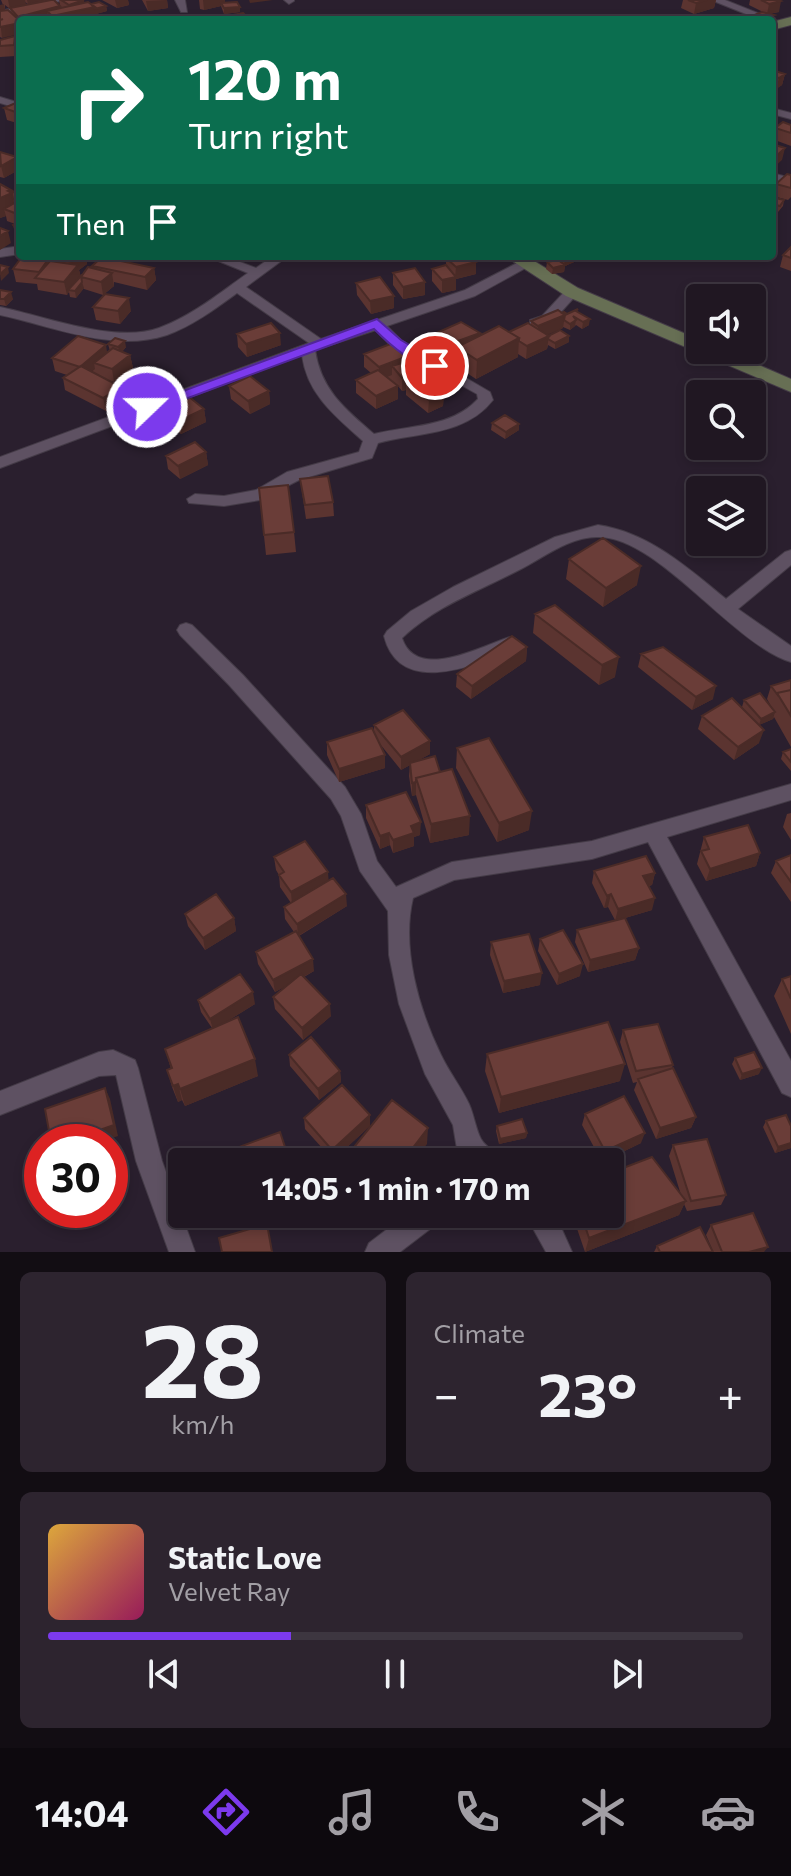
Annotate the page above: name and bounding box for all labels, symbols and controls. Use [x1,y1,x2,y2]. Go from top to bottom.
text: 120 m [188,43,342,112]
icon: right [56,48,160,152]
text: Turn right [188,112,349,156]
icon: arrive [141,200,185,244]
text: Then [56,204,125,241]
map controls [686,284,766,556]
button: sound [686,284,766,364]
pin [401,332,469,400]
icon: arrive [413,344,457,388]
position arrow [105,365,189,449]
button: search [686,380,766,460]
button: layers [686,476,766,556]
speed limit sign: 30 [24,1124,128,1228]
text: 14:05 · 1 min · 170 m [261,1169,531,1206]
text: 28 [141,1292,264,1419]
text: Climate [434,1317,525,1348]
text: 23° [538,1356,637,1429]
text: − [434,1366,459,1420]
text: + [717,1366,743,1420]
text: km/h [171,1408,234,1439]
text: Static Love [168,1538,322,1575]
text: Velvet Ray [168,1575,291,1606]
icon: previous [142,1652,186,1696]
icon: pause [373,1652,417,1696]
icon: next [605,1652,649,1696]
icon: directions [198,1784,254,1840]
icon: music [324,1784,380,1840]
icon: phone [449,1784,505,1840]
icon: climate [575,1784,631,1840]
icon: car [700,1784,756,1840]
text: 14:04 [35,1790,129,1834]

